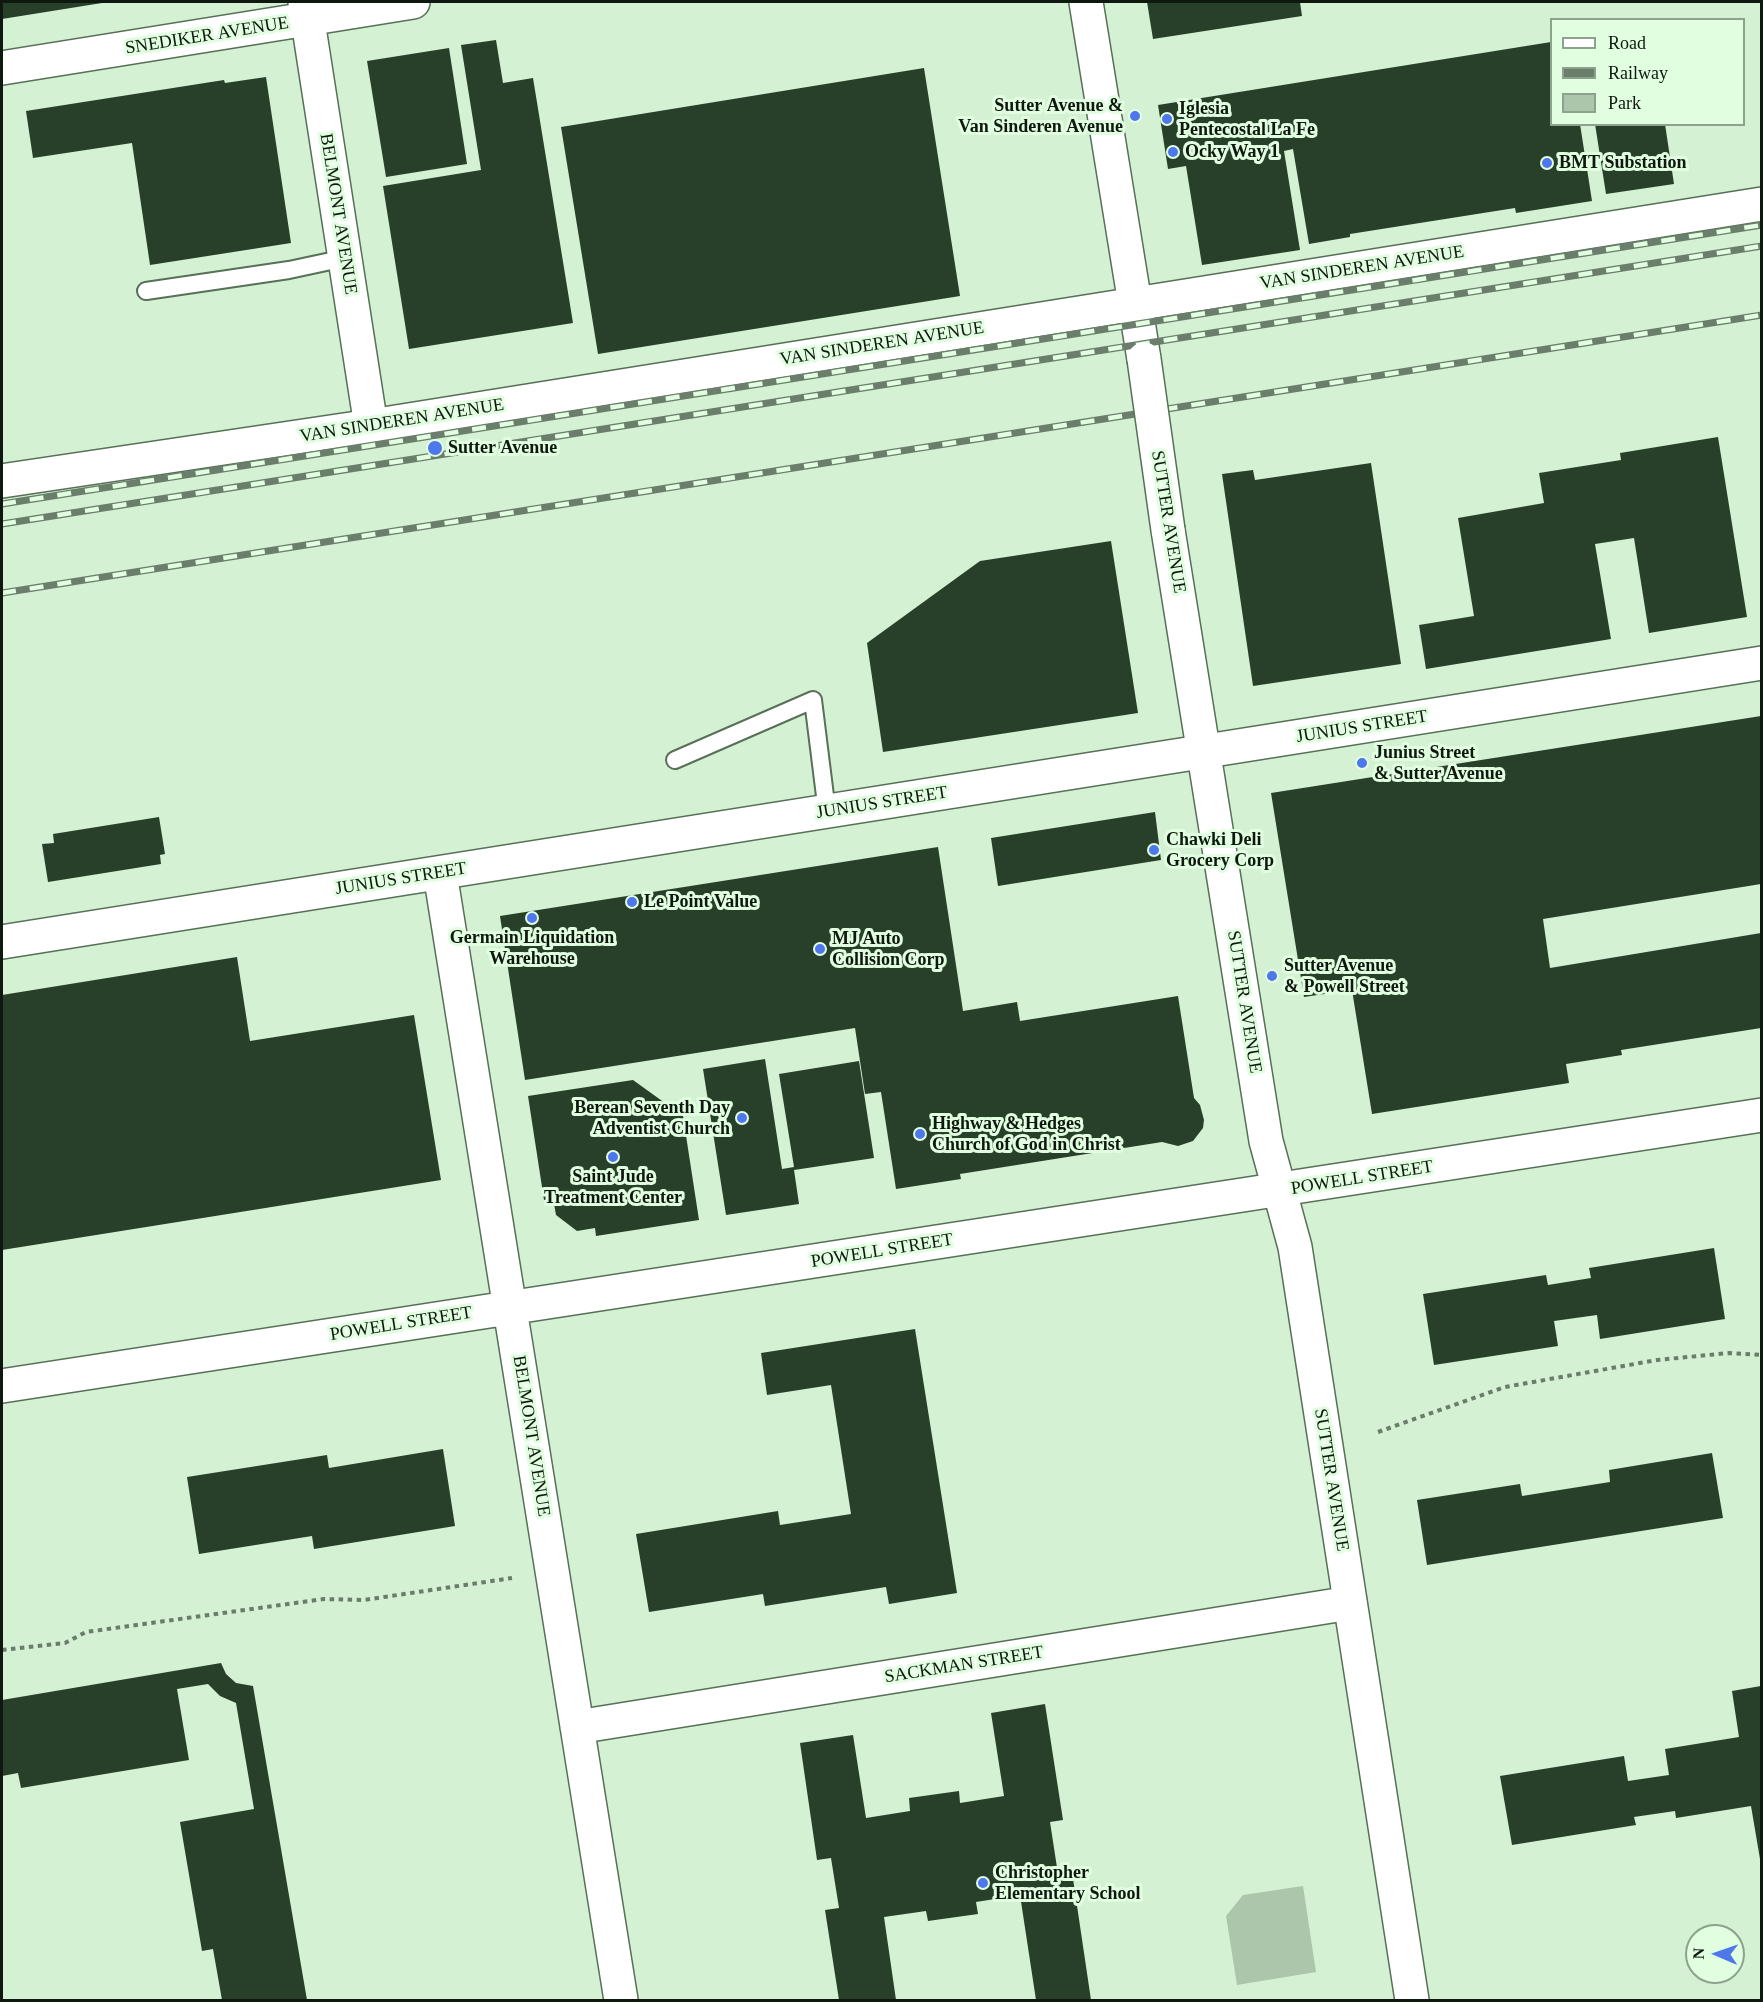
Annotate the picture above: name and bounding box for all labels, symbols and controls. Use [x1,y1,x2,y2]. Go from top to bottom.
street label: SNEDIKER AVENUE [124,12,290,60]
legend [1550,18,1745,126]
text: Road [1608,33,1646,53]
text: Railway [1608,63,1668,83]
text: Park [1608,93,1641,113]
place label: Sutter Avenue & Van Sinderen Avenue [958,95,1123,138]
place label: Iglesia Pentecostal La Fe [1179,98,1315,140]
marker: Sutter Avenue & Van Sinderen Avenue [1128,109,1142,123]
marker: Iglesia Pentecostal La Fe [1160,112,1174,126]
street label: BELMONT AVENUE [315,132,361,296]
place label: Ocky Way 1 [1185,141,1279,163]
marker: Ocky Way 1 [1166,145,1180,159]
place label: BMT Substation [1559,152,1687,174]
marker: BMT Substation [1540,156,1554,170]
street label: VAN SINDEREN AVENUE [1258,241,1466,295]
street label: VAN SINDEREN AVENUE [778,317,986,371]
street label: VAN SINDEREN AVENUE [298,394,506,448]
place label: Sutter Avenue [448,437,557,459]
marker: Sutter Avenue [426,439,444,457]
street label: SUTTER AVENUE [1146,449,1190,595]
street label: JUNIUS STREET [1295,706,1429,748]
place label: Junius Street & Sutter Avenue [1374,742,1503,784]
marker: Junius Street & Sutter Avenue [1355,756,1369,770]
street label: JUNIUS STREET [815,782,949,824]
place label: Chawki Deli Grocery Corp [1166,829,1274,872]
marker: Chawki Deli Grocery Corp [1147,843,1161,857]
street label: JUNIUS STREET [334,858,468,900]
place label: Le Point Value [644,891,757,913]
marker: Le Point Value [625,895,639,909]
marker: Germain Liquidation Warehouse [525,911,539,925]
place label: Germain Liquidation Warehouse [450,927,614,970]
place label: MJ Auto Collision Corp [832,928,945,970]
street label: SUTTER AVENUE [1222,929,1266,1075]
marker: MJ Auto Collision Corp [813,942,827,956]
place label: Sutter Avenue & Powell Street [1284,955,1405,998]
marker: Sutter Avenue & Powell Street [1265,969,1279,983]
place label: Berean Seventh Day Adventist Church [574,1097,730,1140]
marker: Berean Seventh Day Adventist Church [735,1111,749,1125]
place label: Highway & Hedges Church of God in Christ [932,1113,1121,1156]
marker: Highway & Hedges Church of God in Christ [913,1127,927,1141]
marker: Saint Jude Treatment Center [606,1150,620,1164]
street label: POWELL STREET [1289,1156,1435,1200]
place label: Saint Jude Treatment Center [544,1166,682,1208]
street label: POWELL STREET [809,1229,955,1273]
street label: POWELL STREET [328,1302,474,1346]
street label: BELMONT AVENUE [508,1354,554,1518]
street label: SUTTER AVENUE [1309,1407,1353,1553]
street label: SACKMAN STREET [883,1642,1045,1688]
place label: Christopher Elementary School [995,1862,1140,1904]
marker: Christopher Elementary School [976,1876,990,1890]
north arrow [1685,1924,1745,1984]
text: N [1690,1947,1707,1959]

